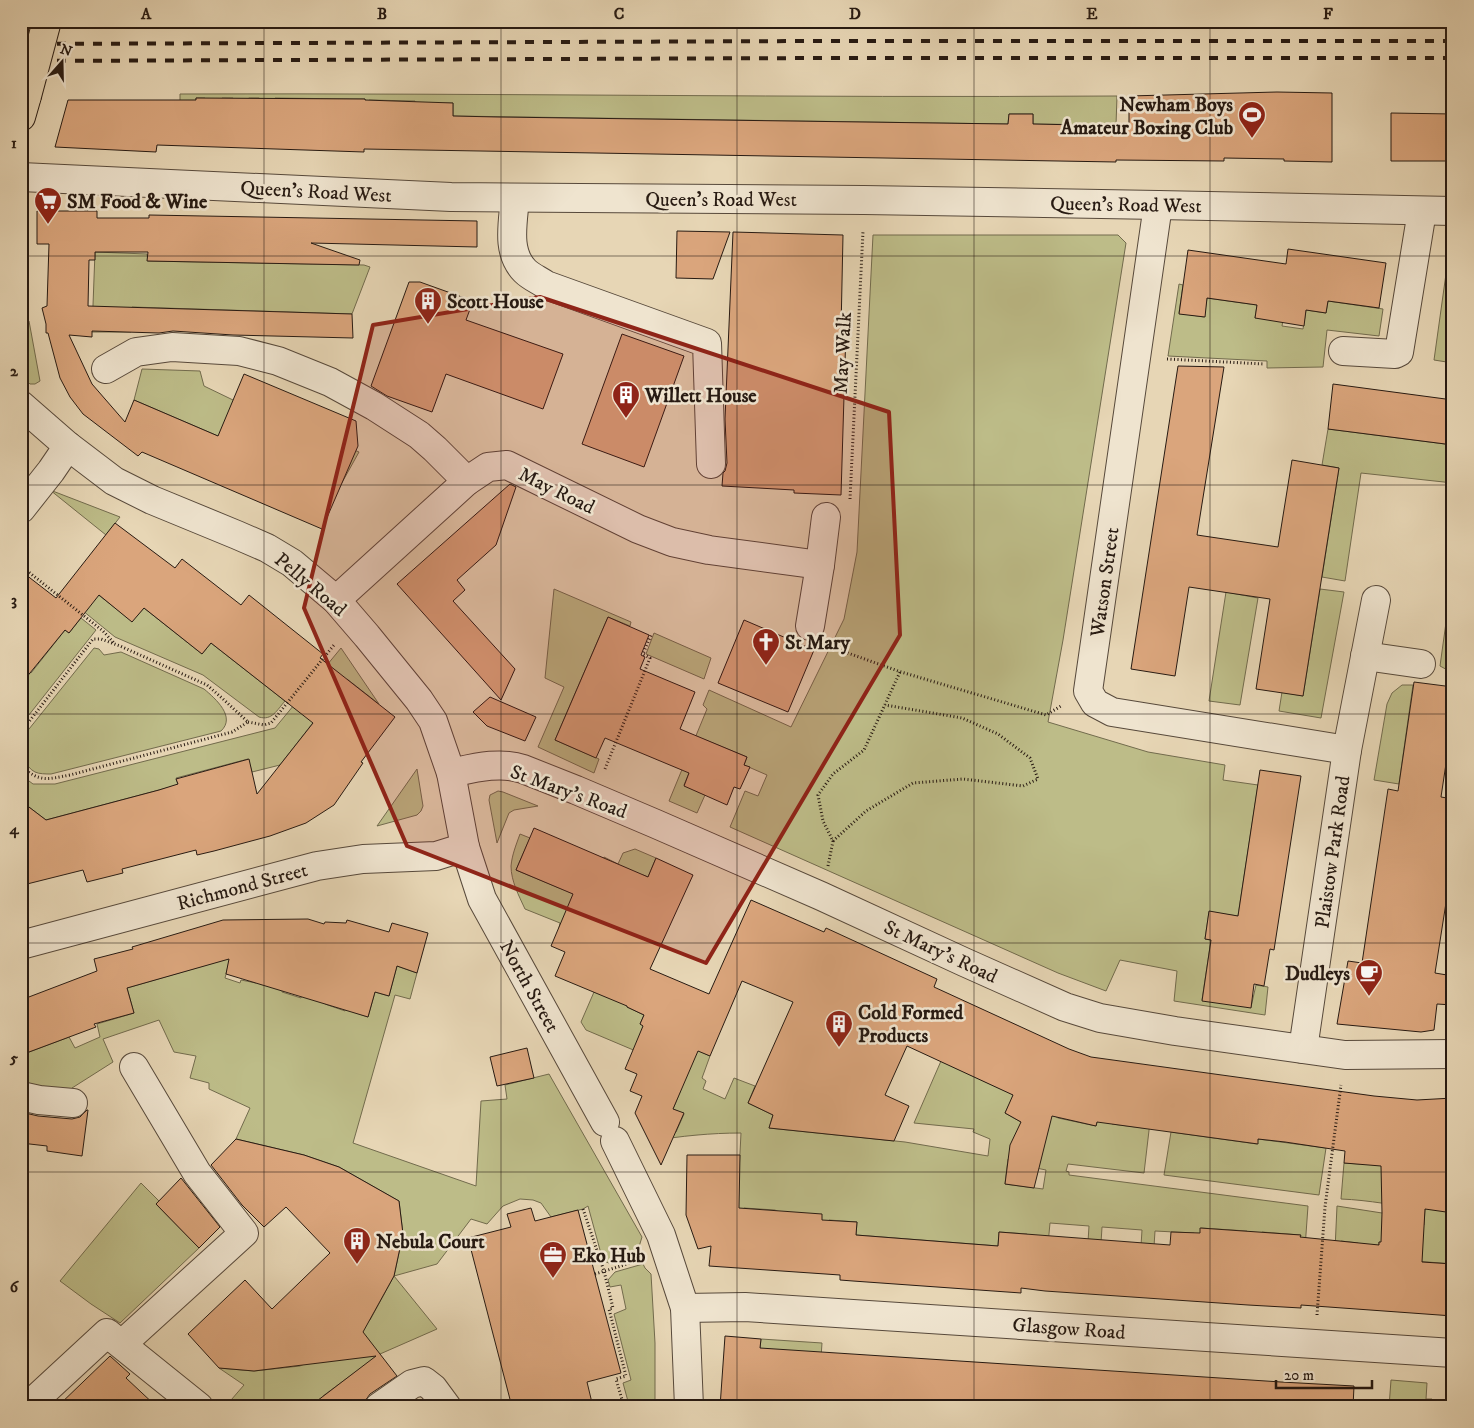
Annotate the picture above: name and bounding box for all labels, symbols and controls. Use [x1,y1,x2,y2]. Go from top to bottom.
text: A [140,4,152,24]
text: B [377,4,387,24]
text: C [614,4,624,24]
text: D [849,4,861,24]
text: E [1086,4,1098,24]
text: F [1323,4,1333,24]
north arrow [38,38,88,88]
text: N [58,40,75,61]
place label: Newham Boys Amateur Boxing Club [1060,93,1234,141]
sports icon: Newham Boys Amateur Boxing Club [1237,100,1267,139]
text: 1 [11,133,17,153]
street label: Queen's Road West [240,176,392,209]
supermarket icon: SM Food & Wine [33,186,63,225]
street label: Queen's Road West [645,188,797,213]
place label: SM Food & Wine [67,190,208,215]
street label: Queen's Road West [1050,192,1202,219]
building icon: Scott House [413,286,443,325]
place label: Scott House [447,290,544,315]
street label: May Walk [829,311,858,395]
text: 2 [10,361,19,381]
building icon: Willett House [611,380,641,419]
place label: Willett House [644,384,757,409]
street label: May Road [514,462,599,521]
street label: Watson Street [1085,526,1126,640]
street label: Pelly Road [269,548,351,623]
text: 3 [11,590,17,610]
church icon: St Mary [751,627,781,666]
place label: St Mary [785,631,850,656]
street label: St Mary's Road [507,760,630,825]
street label: Plaistow Park Road [1310,774,1357,930]
text: 4 [8,819,19,839]
street label: Richmond Street [174,858,310,917]
street label: St Mary's Road [880,915,1001,990]
street label: North Street [493,936,564,1037]
cafe icon: Dudleys [1354,958,1384,997]
place label: Dudleys [1285,962,1350,987]
place label: Cold Formed Products [858,1001,964,1049]
building icon: Cold Formed Products [824,1009,854,1048]
text: 5 [9,1048,18,1068]
building icon: Nebula Court [342,1226,372,1265]
place label: Nebula Court [376,1230,485,1255]
office icon: Eko Hub [538,1240,568,1279]
place label: Eko Hub [572,1244,646,1269]
text: 6 [10,1277,20,1297]
street label: Glasgow Road [1012,1313,1126,1346]
scale bar [1276,1358,1373,1390]
text: 20 m [1284,1366,1314,1385]

